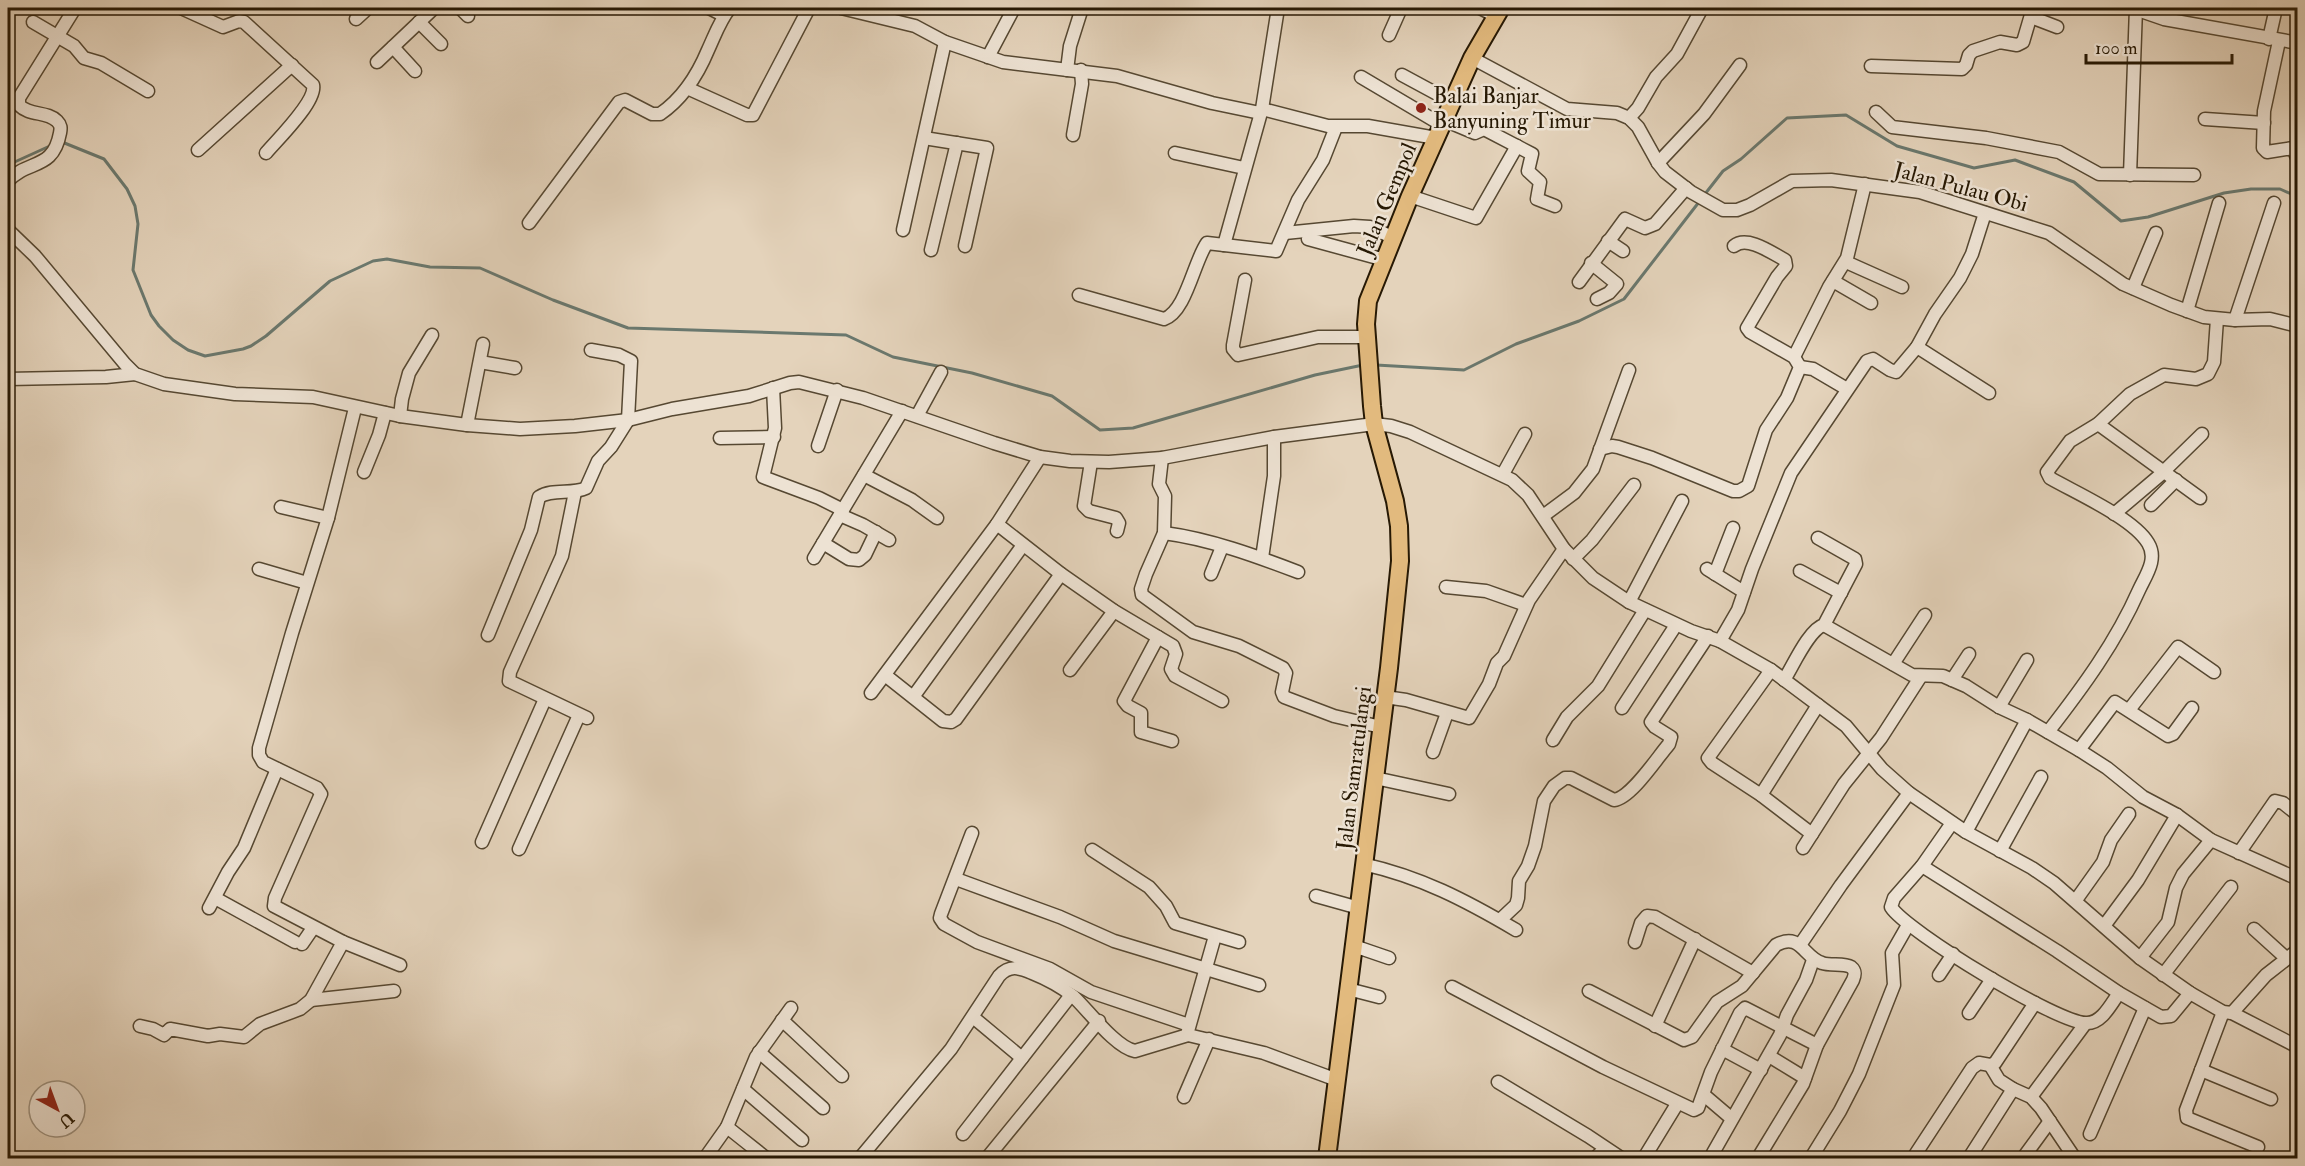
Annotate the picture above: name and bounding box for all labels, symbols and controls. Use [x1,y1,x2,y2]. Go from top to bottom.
scale bar [2086,27,2232,65]
text: 100 m [2095,37,2138,60]
place label: Balai Banjar Banyuning Timur [1433,82,1592,135]
marker: Balai Banjar Banyuning Timur [1414,101,1428,115]
street label: Jalan Gempol [1350,138,1424,261]
street label: Jalan Pulau Obi [1890,155,2031,218]
street label: Jalan Samratulangi [1330,684,1378,853]
north arrow [27,1079,87,1139]
text: U [54,1108,78,1132]

